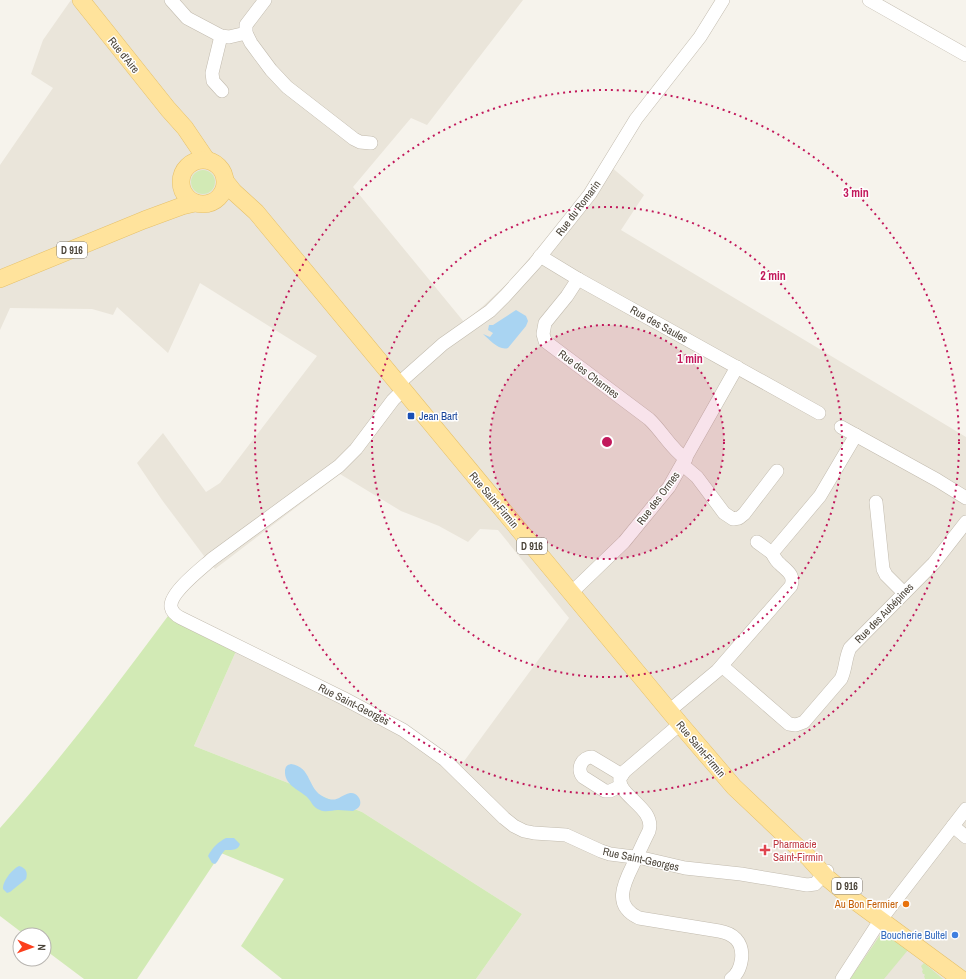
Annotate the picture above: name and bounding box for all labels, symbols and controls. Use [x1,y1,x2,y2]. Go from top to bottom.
street label: Rue d'Aire [105,34,143,76]
street label: Rue du Romarin [552,177,604,239]
text: 3 min [843,185,869,201]
road number: D 916 [57,242,87,258]
text: 2 min [760,268,786,284]
street label: Rue des Saules [628,302,691,346]
street label: Rue des Charmes [556,347,623,402]
text: 1 min [677,351,703,367]
place label: Jean Bart [419,409,458,423]
marker: Jean Bart [406,411,416,421]
centre of rings [600,435,614,449]
street label: Rue des Ormes [633,468,683,527]
street label: Rue Saint-Firmin [466,469,522,531]
road number: D 916 [517,538,547,554]
street label: Rue des Aubépines [852,579,917,646]
street label: Rue Saint-Georges [316,680,392,728]
street label: Rue Saint-Firmin [673,718,729,780]
place label: Pharmacie Saint-Firmin [773,837,823,864]
street label: Rue Saint-Georges [602,844,681,874]
marker: Pharmacie Saint-Firmin [760,845,770,855]
road number: D 916 [832,878,862,894]
place label: Au Bon Fermier [834,897,898,911]
marker: Au Bon Fermier [901,899,911,909]
north arrow [12,927,52,967]
place label: Boucherie Bultel [881,928,947,942]
marker: Boucherie Bultel [950,930,960,940]
text: N [35,944,49,951]

